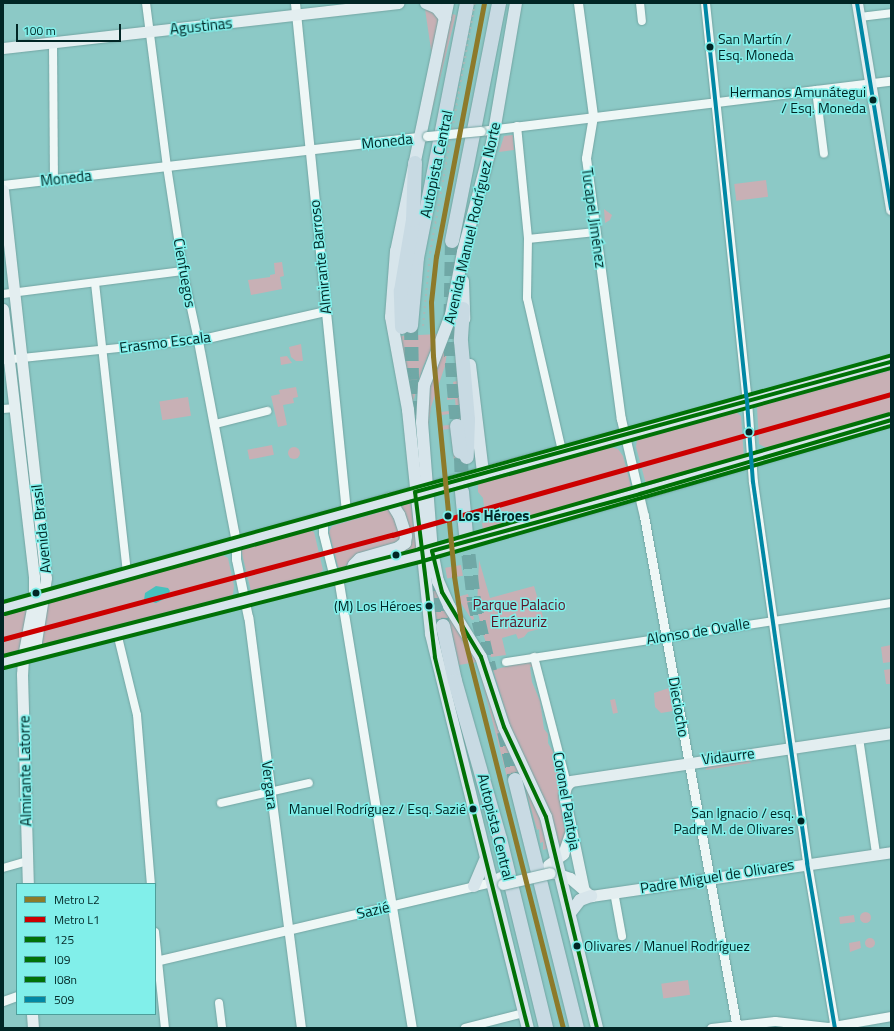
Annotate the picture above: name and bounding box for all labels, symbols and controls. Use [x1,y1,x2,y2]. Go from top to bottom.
street label: Agustinas [169,14,233,38]
scale bar [18,16,123,42]
text: 100 m [23,21,56,40]
place label: San Martín / Esq. Moneda [718,31,794,64]
marker: San Martín / Esq. Moneda [705,42,715,52]
place label: Hermanos Amunátegui / Esq. Moneda [730,84,866,116]
marker: Hermanos Amunátegui / Esq. Moneda [868,95,878,105]
street label: Autopista Central [416,109,456,219]
street label: Avenida Manuel Rodríguez Norte [440,120,504,326]
street label: Moneda [360,129,414,153]
street label: Moneda [39,166,93,190]
street label: Tucapel Jiménez [578,167,610,269]
street label: Almirante Barroso [305,199,335,315]
street label: Cienfuegos [170,237,200,309]
street label: Erasmo Escala [118,327,212,357]
unlabelled marker [744,427,754,437]
street label: Avenida Brasil [27,484,55,574]
place label: Los Héroes [458,507,529,525]
marker: Los Héroes [441,509,455,523]
unlabelled marker [391,550,401,560]
unlabelled marker [31,588,41,598]
park label: Parque Palacio Errázuriz [472,595,566,630]
place label: (M) Los Héroes [334,598,422,614]
marker: (M) Los Héroes [424,601,434,611]
street label: Alonso de Ovalle [645,614,751,648]
street label: Dieciocho [665,676,693,738]
street label: Almirante Latorre [15,715,35,827]
street label: Vidaurre [700,744,756,768]
street label: Coronel Pantoja [549,750,585,852]
street label: Vergara [258,760,282,810]
street label: Autopista Central [474,772,518,882]
place label: Manuel Rodríguez / Esq. Sazié [289,801,466,817]
marker: Manuel Rodríguez / Esq. Sazié [468,804,478,814]
place label: San Ignacio / esq. Padre M. de Olivares [674,805,794,838]
marker: San Ignacio / esq. Padre M. de Olivares [796,816,806,826]
street label: Padre Miguel de Olivares [639,855,795,897]
legend [16,883,156,1015]
text: Metro L2 [54,890,100,909]
street label: Sazié [355,897,391,923]
text: Metro L1 [54,910,100,929]
text: 125 [54,930,74,949]
place label: Olivares / Manuel Rodríguez [584,938,750,954]
marker: Olivares / Manuel Rodríguez [572,941,582,951]
text: I09 [54,950,70,969]
text: I08n [54,970,77,989]
text: 509 [54,990,74,1009]

